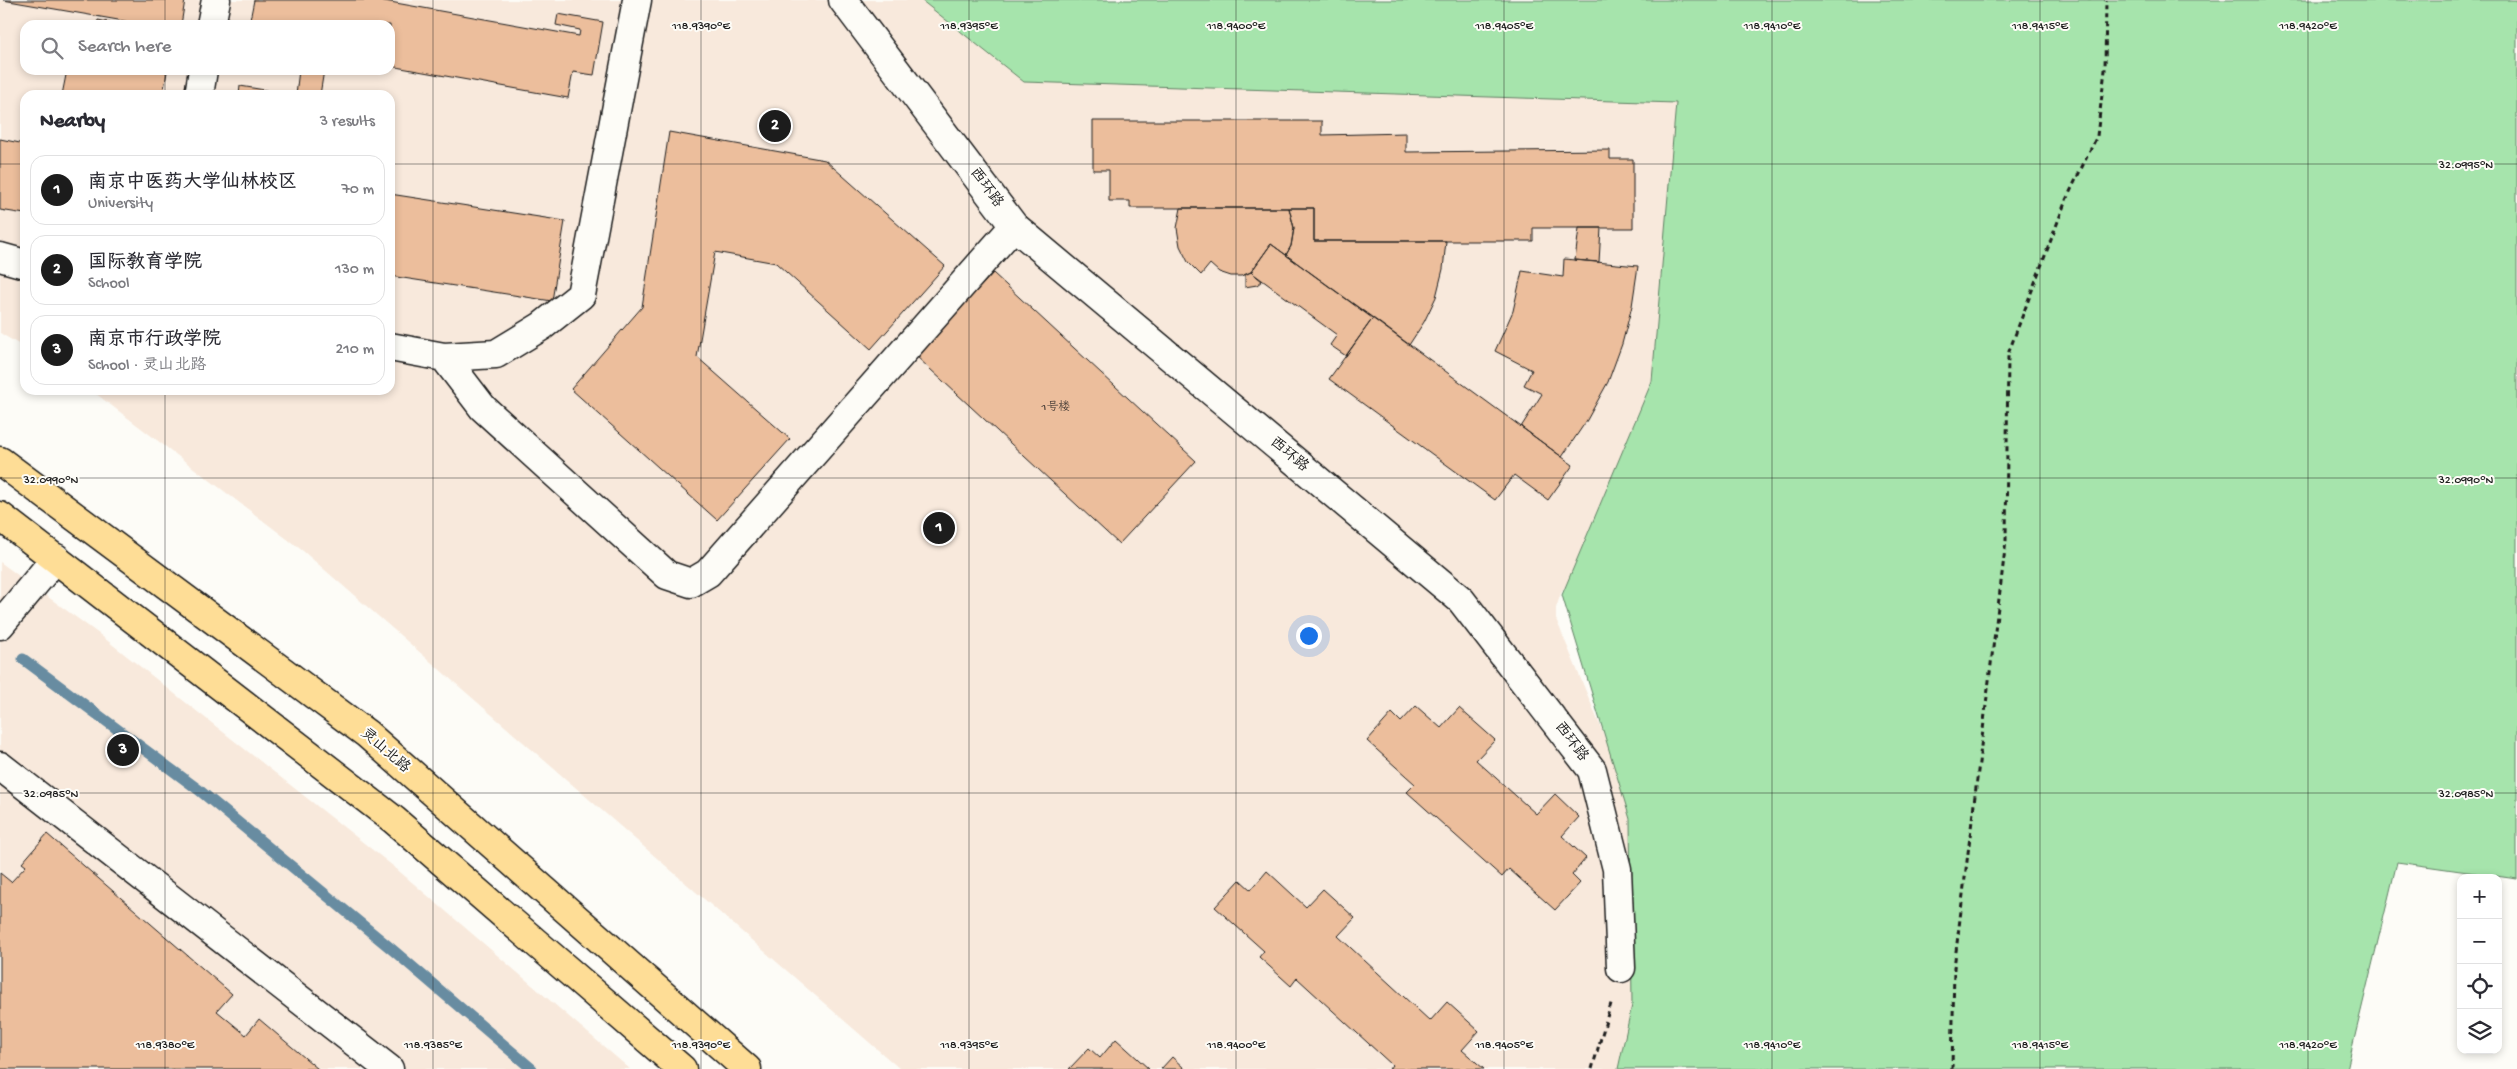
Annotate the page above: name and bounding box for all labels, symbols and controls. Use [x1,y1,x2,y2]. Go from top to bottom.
search box [20,20,395,75]
text: 118.9390°E [671,20,731,34]
text: 118.9395°E [939,20,998,34]
text: 118.9400°E [1206,20,1266,34]
text: 118.9405°E [1474,20,1533,34]
text: 118.9410°E [1743,20,1801,34]
text: 118.9415°E [2011,20,2068,34]
text: 118.9420°E [2278,20,2337,34]
icon: search [38,34,66,62]
text: Search here [78,36,172,59]
pin: 2 [759,107,791,145]
text: Nearby [40,110,105,135]
text: 3 results [320,113,375,132]
text: 32.0995°N [2438,159,2493,173]
street label: 西环路 [965,165,1007,211]
text: 南京中医药大学仙林校区 [88,172,297,195]
text: 1 [54,181,60,200]
text: 70 m [341,181,374,200]
text: University [88,195,153,214]
text: 国际教育学院 [88,252,202,275]
text: 2 [53,261,61,280]
text: 130 m [335,261,374,280]
text: School [88,275,130,294]
text: 南京市行政学院 [88,329,221,352]
text: 3 [53,341,61,360]
text: 210 m [335,341,374,360]
text: School · 灵山北路 [88,357,206,376]
house number: 1号楼 [1041,400,1070,415]
street label: 西环路 [1266,434,1312,476]
text: 32.0990°N [23,474,79,488]
text: 32.0990°N [2438,474,2494,488]
pin: 1 [923,509,955,547]
your location [1296,623,1322,649]
street label: 西环路 [1550,719,1592,765]
street label: 灵山北路 [356,725,414,777]
pin: 3 [107,731,139,769]
text: 32.0985°N [23,788,79,802]
text: 32.0985°N [2438,788,2494,802]
map controls [2457,874,2502,1054]
button: + [2457,874,2502,919]
button: − [2457,919,2502,964]
button: locate [2457,964,2502,1009]
button: layers [2457,1009,2502,1054]
text: 118.9380°E [135,1039,195,1053]
text: 118.9385°E [403,1039,463,1053]
text: 118.9390°E [671,1039,731,1053]
text: 118.9395°E [939,1039,998,1053]
text: 118.9400°E [1206,1039,1266,1053]
text: 118.9405°E [1474,1039,1533,1053]
text: 118.9410°E [1743,1039,1801,1053]
text: 118.9415°E [2011,1039,2068,1053]
text: 118.9420°E [2278,1039,2337,1053]

